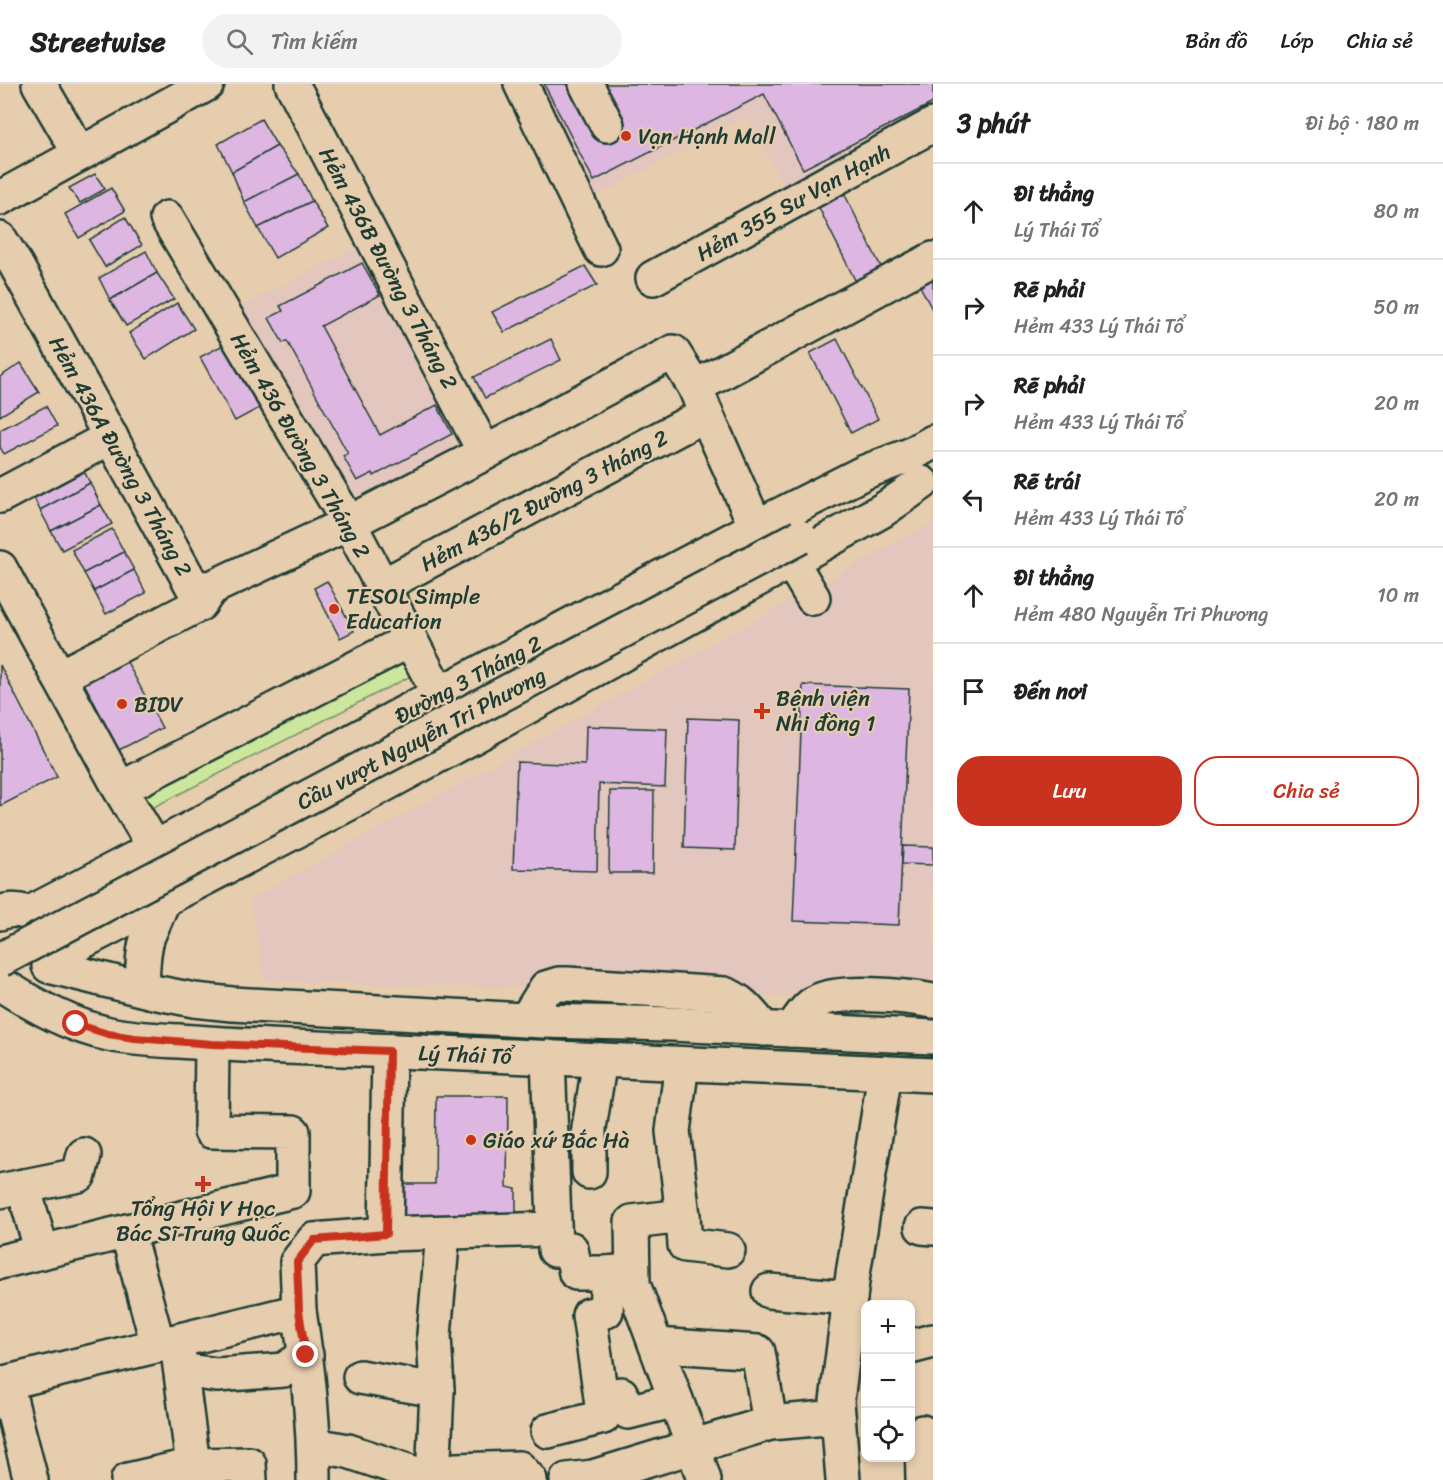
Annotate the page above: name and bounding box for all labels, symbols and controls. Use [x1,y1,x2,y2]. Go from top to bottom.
search box [202,14,622,68]
text: Streetwise [30,17,166,66]
text: Tìm kiếm [271,22,358,61]
text: Bản đồ [1185,22,1247,60]
text: Lớp [1280,22,1314,60]
text: Chia sẻ [1347,22,1413,60]
icon: search [223,25,256,58]
text: 3 phút [957,100,1030,146]
text: Đi bộ · 180 m [1306,106,1419,141]
place label: Vạn Hạnh Mall [638,117,776,156]
marker: Vạn Hạnh Mall [619,129,633,143]
street label: Hẻm 355 Sư Vạn Hạnh [689,133,898,272]
street label: Hẻm 436B Đường 3 Tháng 2 [308,140,469,397]
text: Đi thẳng [1014,174,1094,213]
text: 80 m [1374,194,1419,229]
icon: ahead [957,195,990,228]
text: Lý Thái Tổ [1014,213,1099,248]
text: Rẽ phải [1014,270,1085,309]
text: 50 m [1374,290,1419,325]
icon: right [957,291,990,324]
text: Hẻm 433 Lý Thái Tổ [1014,309,1184,344]
street label: Hẻm 436 Đường 3 Tháng 2 [220,325,382,566]
street label: Hẻm 436A Đường 3 Tháng 2 [38,329,203,584]
text: Rẽ phải [1014,366,1085,405]
text: 20 m [1374,386,1419,421]
icon: right [957,387,990,420]
text: Hẻm 433 Lý Thái Tổ [1014,405,1184,440]
street label: Hẻm 436/2 Đường 3 tháng 2 [413,418,676,583]
text: Rẽ trái [1014,462,1080,501]
text: 20 m [1374,482,1419,517]
icon: left [957,483,990,516]
text: Hẻm 433 Lý Thái Tổ [1014,501,1184,536]
text: Đi thẳng [1014,558,1094,597]
place label: TESOL Simple Education [346,577,480,641]
text: 10 m [1377,578,1419,613]
icon: ahead [957,579,990,612]
text: Hẻm 480 Nguyễn Tri Phương [1014,597,1268,632]
marker: TESOL Simple Education [327,602,341,616]
street label: Đường 3 Tháng 2 [387,624,549,735]
street label: Cầu vượt Nguyễn Tri Phương [289,656,553,821]
text: Đến nơi [1014,672,1087,711]
icon: arrive [957,675,990,708]
place label: Bệnh viện Nhi đồng 1 [776,679,875,743]
place label: BIDV [134,685,184,724]
marker: BIDV [115,697,129,711]
marker: Bệnh viện Nhi đồng 1 [753,702,771,720]
button: Lưu [957,756,1182,826]
button: Chia sẻ [1194,756,1419,826]
route start [62,1010,88,1036]
street label: Lý Thái Tổ [418,1033,516,1076]
place label: Giáo xứ Bắc Hà [483,1121,630,1160]
marker: Giáo xứ Bắc Hà [464,1133,478,1147]
marker: Tổng Hội Y Học Bác Sĩ Trung Quốc [194,1175,212,1193]
place label: Tổng Hội Y Học Bác Sĩ Trung Quốc [116,1189,290,1253]
map controls [861,1300,915,1462]
button: + [861,1300,915,1354]
route end [292,1341,318,1367]
button: − [861,1354,915,1408]
button: locate [861,1408,915,1462]

